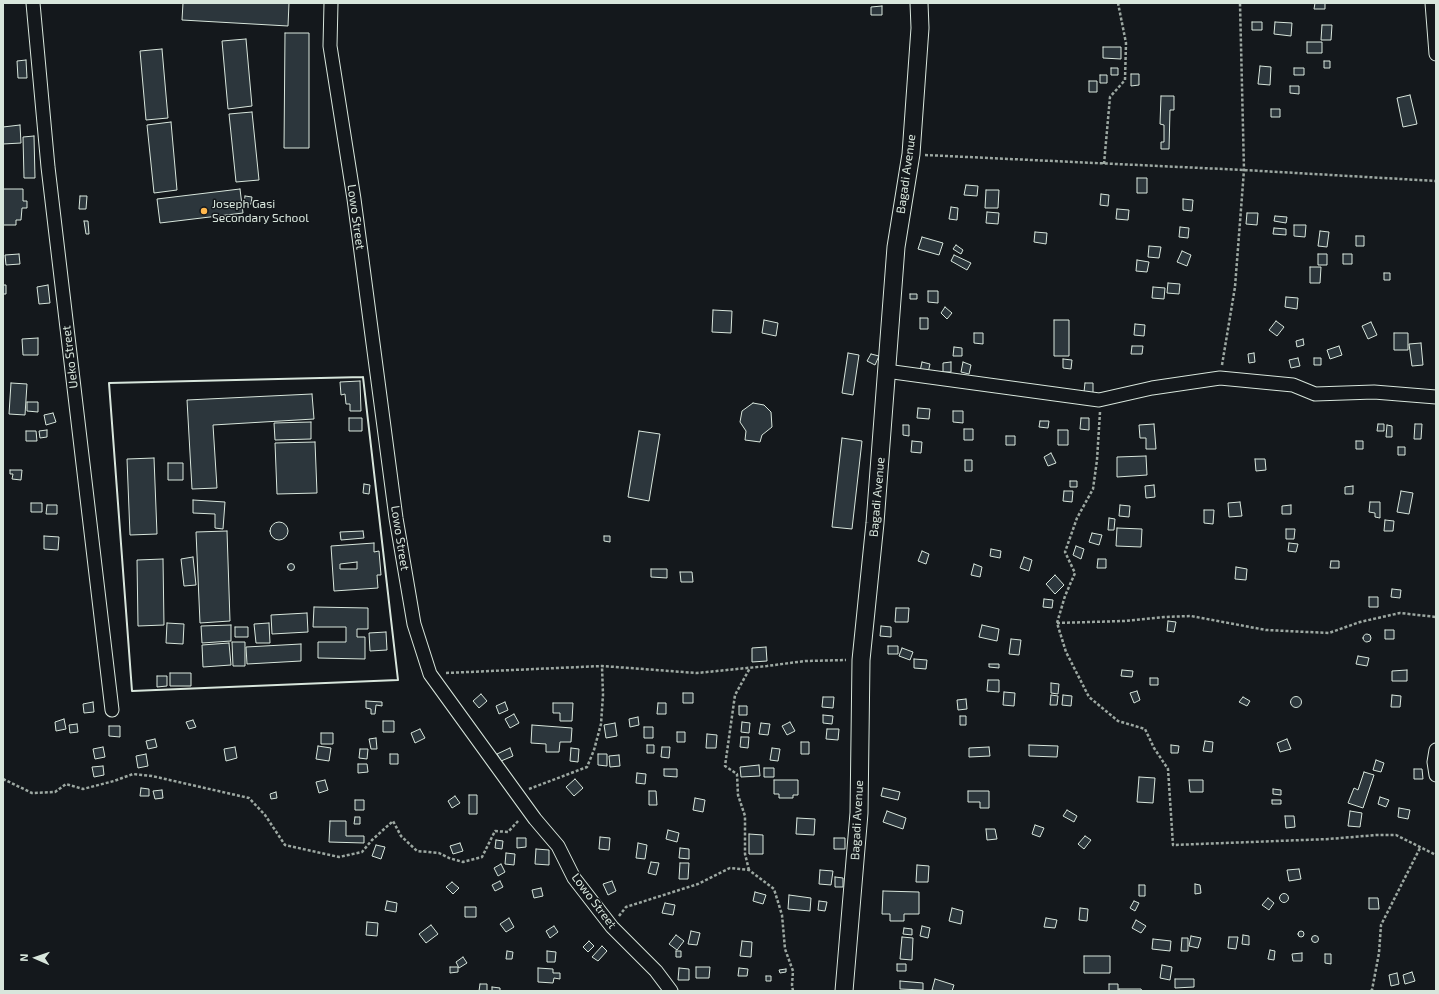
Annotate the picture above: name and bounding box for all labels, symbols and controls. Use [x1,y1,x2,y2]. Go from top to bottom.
street label: Bagadi Avenue [893,133,919,215]
street label: Lowo Street [344,184,368,250]
place label: Joseph Gasi Secondary School [212,197,309,225]
marker: Joseph Gasi Secondary School [199,206,209,216]
street label: Ueko Street [59,325,81,389]
street label: Bagadi Avenue [866,457,888,537]
street label: Lowo Street [388,504,412,572]
street label: Bagadi Avenue [848,780,866,860]
street label: Lowo Street [569,870,619,932]
north arrow [16,938,56,978]
text: N [17,953,30,962]

